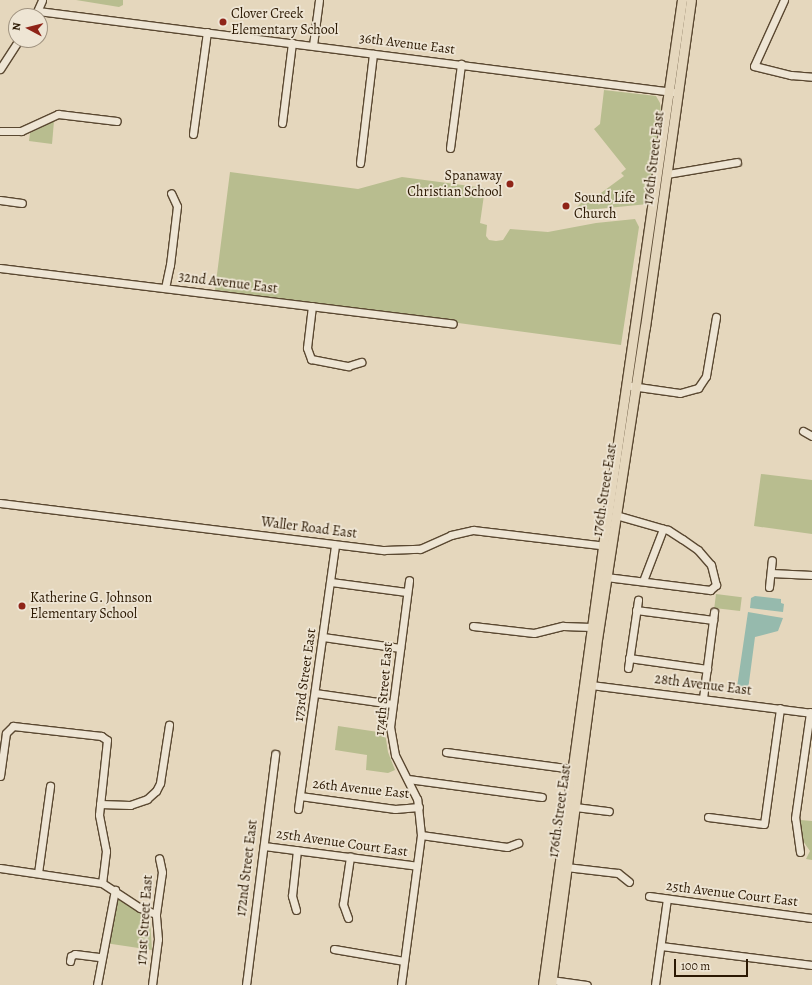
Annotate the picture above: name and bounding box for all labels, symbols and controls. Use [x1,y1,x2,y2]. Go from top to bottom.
place label: Clover Creek Elementary School [231,6,338,38]
north arrow [8,8,48,48]
marker: Clover Creek Elementary School [218,17,228,27]
text: N [9,22,25,31]
street label: 36th Avenue East [358,30,456,58]
street label: 176th Street East [640,110,668,206]
place label: Spanaway Christian School [407,168,502,200]
marker: Spanaway Christian School [505,179,515,189]
place label: Sound Life Church [574,190,635,222]
marker: Sound Life Church [561,201,571,211]
street label: 32nd Avenue East [178,269,278,297]
street label: 176th Street East [589,442,621,538]
street label: Waller Road East [260,514,358,542]
place label: Katherine G. Johnson Elementary School [30,590,152,622]
marker: Katherine G. Johnson Elementary School [17,601,27,611]
street label: 173rd Street East [290,627,320,723]
street label: 174th Street East [372,642,396,736]
street label: 28th Avenue East [654,671,752,699]
street label: 176th Street East [545,763,575,859]
street label: 26th Avenue East [312,776,410,802]
street label: 172nd Street East [233,819,261,917]
street label: 25th Avenue Court East [275,825,409,861]
street label: 171st Street East [133,874,157,966]
street label: 25th Avenue Court East [665,878,799,910]
scale bar [676,951,750,977]
text: 100 m [681,958,710,974]

